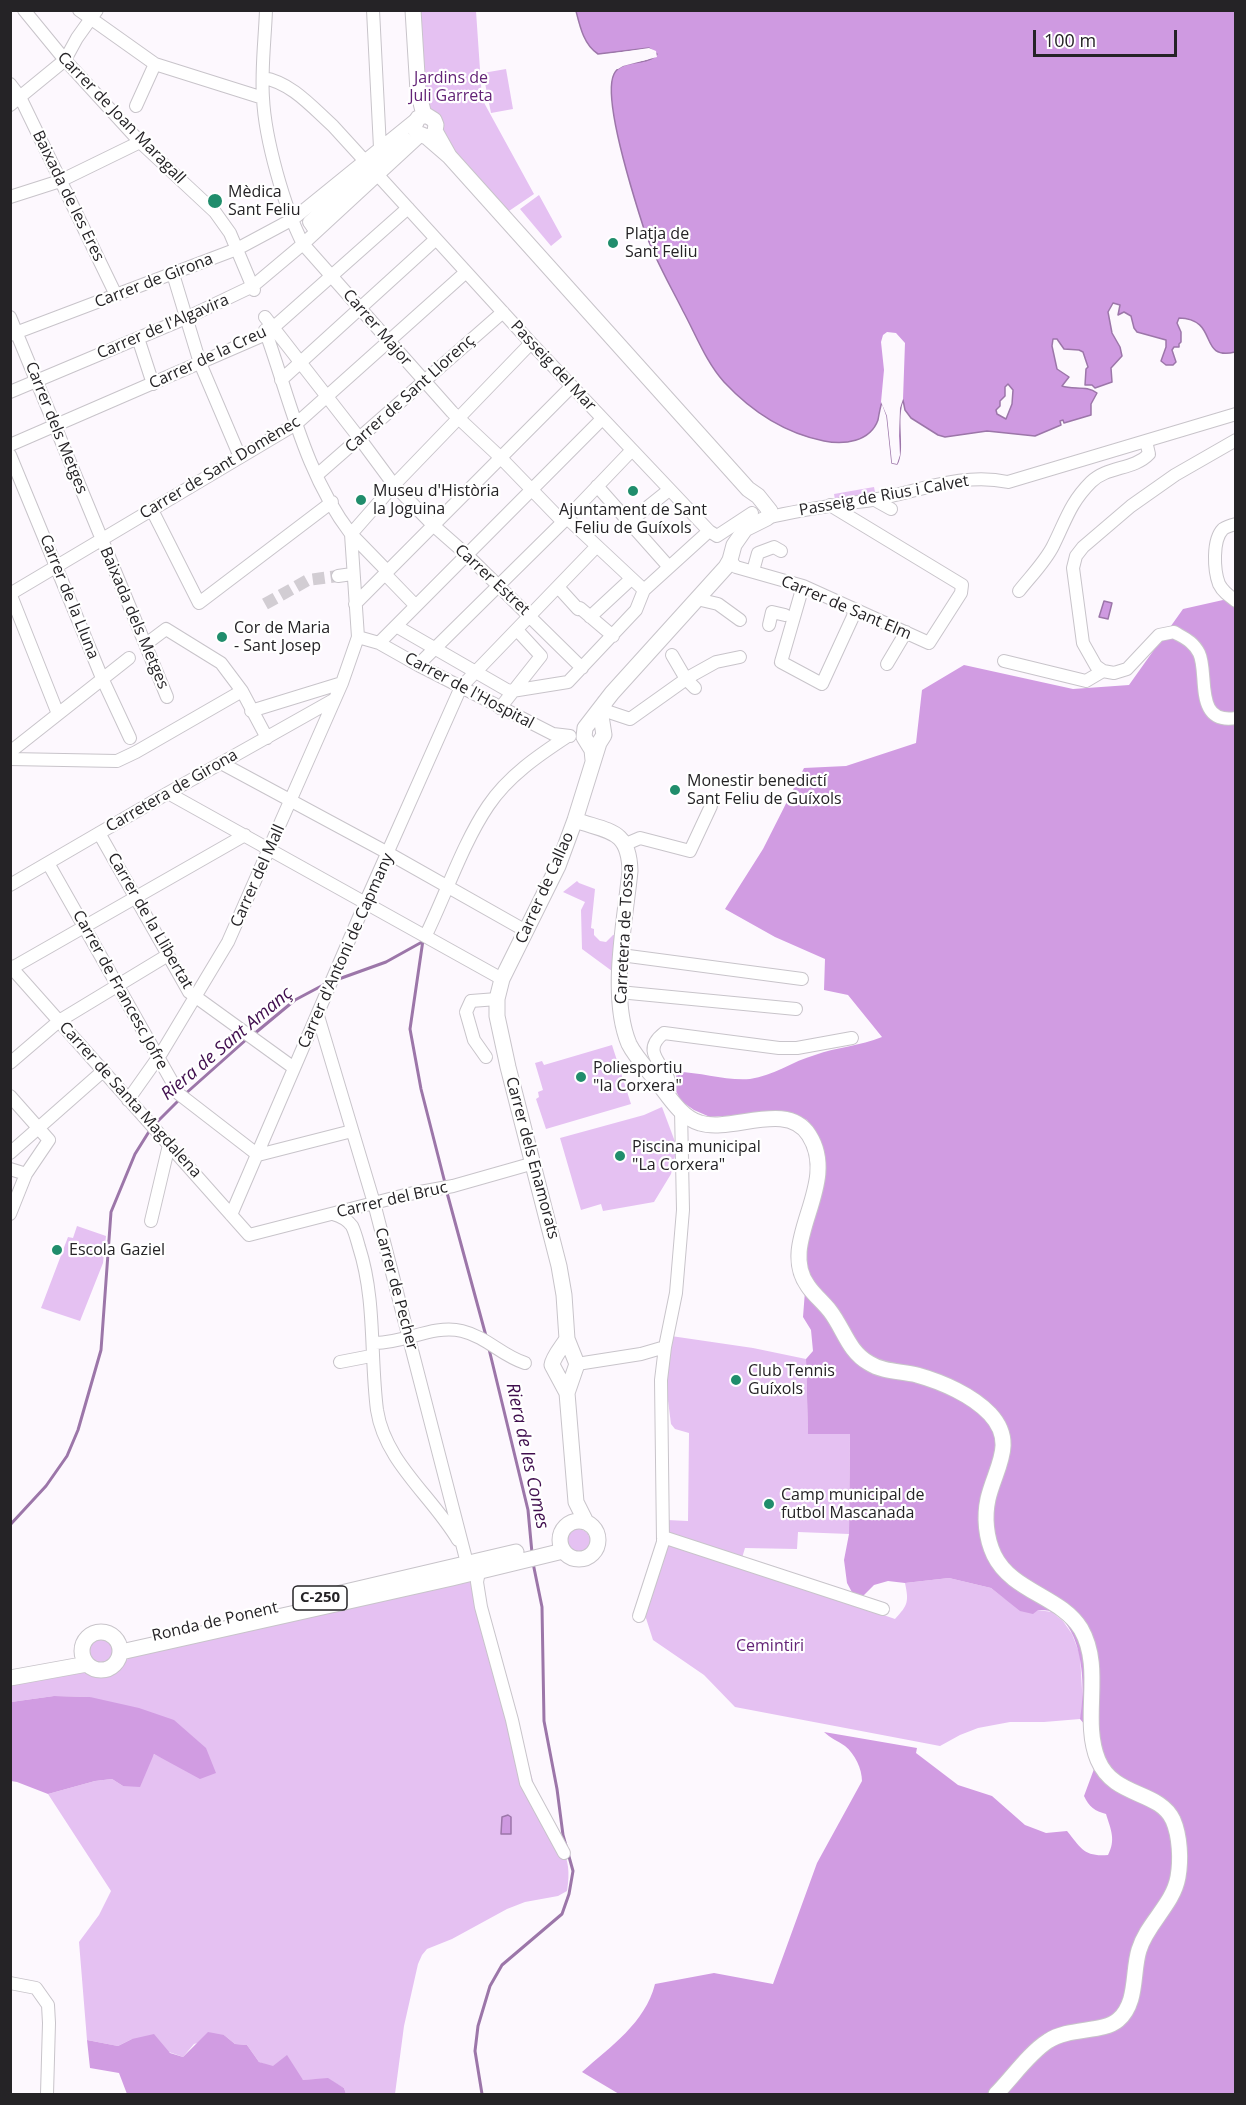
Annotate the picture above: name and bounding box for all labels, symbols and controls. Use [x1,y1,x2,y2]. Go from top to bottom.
scale bar [1036,18,1180,56]
text: 100 m [1044,28,1096,52]
street label: Carrer de Joan Maragall [53,48,189,188]
park label: Jardins de Juli Garreta [409,68,493,106]
street label: Baixada de les Eres [28,127,108,265]
place label: Mèdica Sant Feliu [228,182,300,220]
marker: Mèdica Sant Feliu [206,192,224,210]
place label: Platja de Sant Feliu [625,224,697,262]
marker: Platja de Sant Feliu [606,236,620,250]
street label: Carrer de Girona [92,250,216,312]
street label: Carrer Major [339,286,415,370]
street label: Carrer de l'Algavira [94,291,232,363]
street label: Passeig del Mar [506,317,600,415]
street label: Carrer de la Creu [146,322,270,394]
street label: Carrer de Sant Llorenç [342,331,478,457]
street label: Carrer dels Metges [21,359,91,497]
street label: Carrer de Sant Domènec [136,413,304,523]
street label: Passeig de Rius i Calvet [798,472,970,520]
place label: Museu d'Història la Joguina [373,481,499,519]
marker: Ajuntament de Sant Feliu de Guíxols [626,484,640,498]
marker: Museu d'Història la Joguina [354,493,368,507]
place label: Ajuntament de Sant Feliu de Guíxols [559,500,707,538]
street label: Carrer de la Lluna [35,532,103,662]
street label: Carrer Estret [451,541,533,619]
street label: Baixada dels Metges [95,544,173,692]
street label: Carrer de Sant Elm [778,572,914,644]
place label: Cor de Maria - Sant Josep [234,618,330,656]
marker: Cor de Maria - Sant Josep [215,630,229,644]
street label: Carrer de l'Hospital [401,649,537,733]
street label: Carretera de Girona [103,745,241,837]
place label: Monestir benedictí Sant Feliu de Guíxols [687,771,842,809]
marker: Monestir benedictí Sant Feliu de Guíxols [668,783,682,797]
street label: Carrer del Mall [227,822,289,930]
street label: Carrer de Callao [512,829,578,947]
street label: Carrer de la Llibertat [103,850,197,992]
street label: Carrer d'Antoni de Capmany [294,850,398,1052]
street label: Carretera de Tossa [612,863,638,1005]
street label: Carrer de Francesc Jofre [68,907,172,1073]
water label: Riera de Sant Amanç [157,983,297,1105]
street label: Carrer de Santa Magdalena [55,1018,205,1182]
place label: Poliesportiu "la Corxera" [593,1058,682,1096]
marker: Poliesportiu "la Corxera" [574,1070,588,1084]
street label: Carrer dels Enamorats [501,1075,563,1241]
place label: Piscina municipal "La Corxera" [632,1137,761,1175]
marker: Piscina municipal "La Corxera" [613,1149,627,1163]
street label: Carrer del Bruc [335,1178,449,1222]
street label: Carrer de Pecher [370,1226,422,1352]
place label: Escola Gaziel [69,1240,165,1260]
marker: Escola Gaziel [50,1243,64,1257]
place label: Club Tennis Guíxols [748,1361,835,1399]
marker: Club Tennis Guíxols [729,1373,743,1387]
water label: Riera de les Comes [501,1381,553,1531]
place label: Camp municipal de futbol Mascanada [781,1485,925,1523]
marker: Camp municipal de futbol Mascanada [762,1497,776,1511]
road number: C-250 [293,1586,347,1610]
street label: Ronda de Ponent [150,1598,280,1646]
park label: Cemintiri [736,1636,804,1656]

